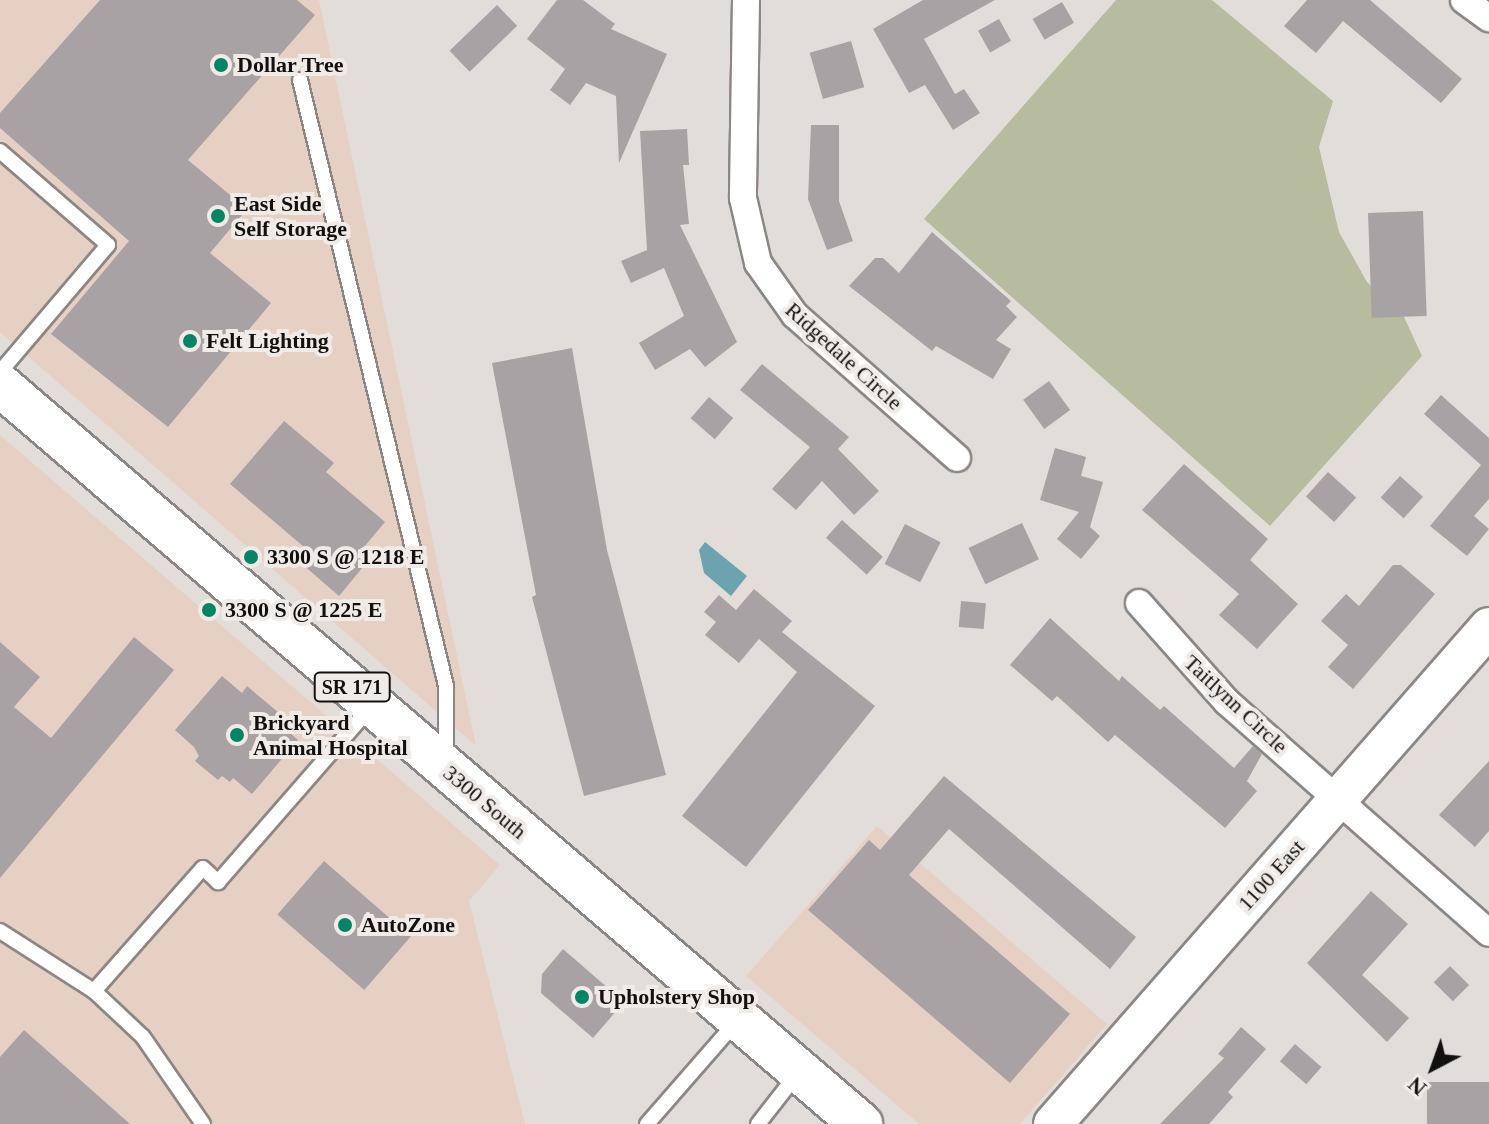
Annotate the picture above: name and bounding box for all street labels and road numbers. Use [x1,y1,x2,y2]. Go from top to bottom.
street label: Ridgedale Circle [780,297,908,415]
street label: Taitlynn Circle [1179,649,1293,759]
road number: SR 171 [312,671,392,703]
street label: 3300 South [438,759,532,845]
street label: 1100 East [1232,834,1310,916]

